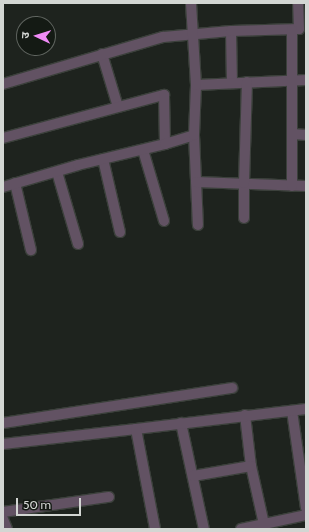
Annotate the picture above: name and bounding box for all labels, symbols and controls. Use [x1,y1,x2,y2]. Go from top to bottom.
north arrow [16,16,56,56]
text: उ [18,32,32,39]
scale bar [18,490,83,516]
text: 50 m [23,497,51,512]

